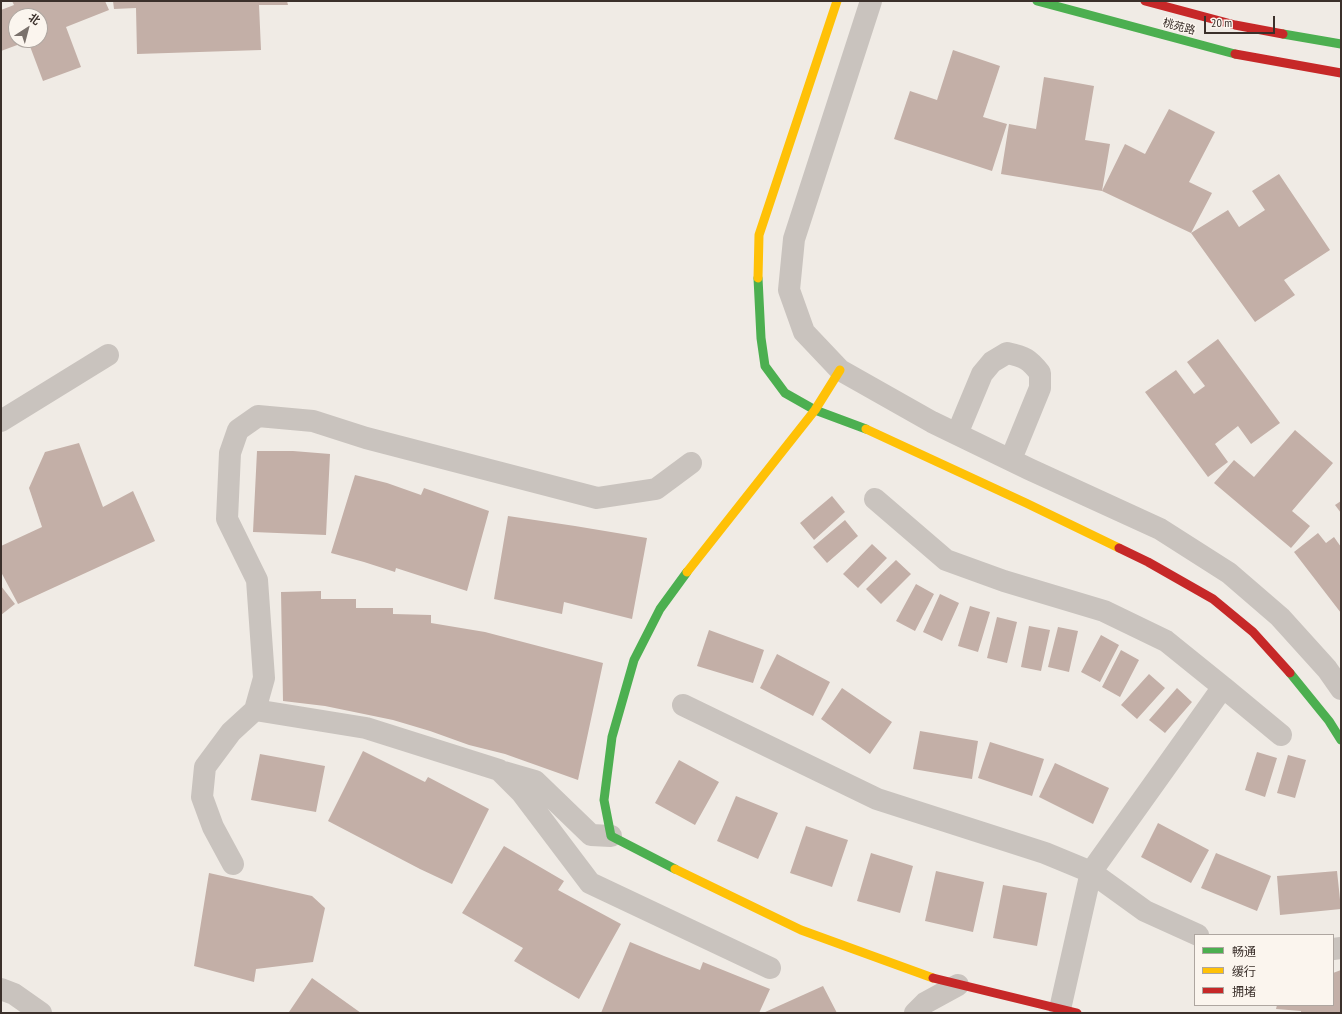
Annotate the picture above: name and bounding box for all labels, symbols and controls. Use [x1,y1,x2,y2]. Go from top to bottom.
north arrow [8,8,48,48]
scale bar [1206,8,1277,34]
text: 北 [26,10,43,28]
text: 20 m [1211,15,1232,30]
street label: 桃苑路 [1161,16,1197,38]
legend [1194,934,1334,1006]
text: 畅通 [1232,944,1256,959]
text: 缓行 [1232,964,1256,979]
text: 拥堵 [1232,984,1256,999]

